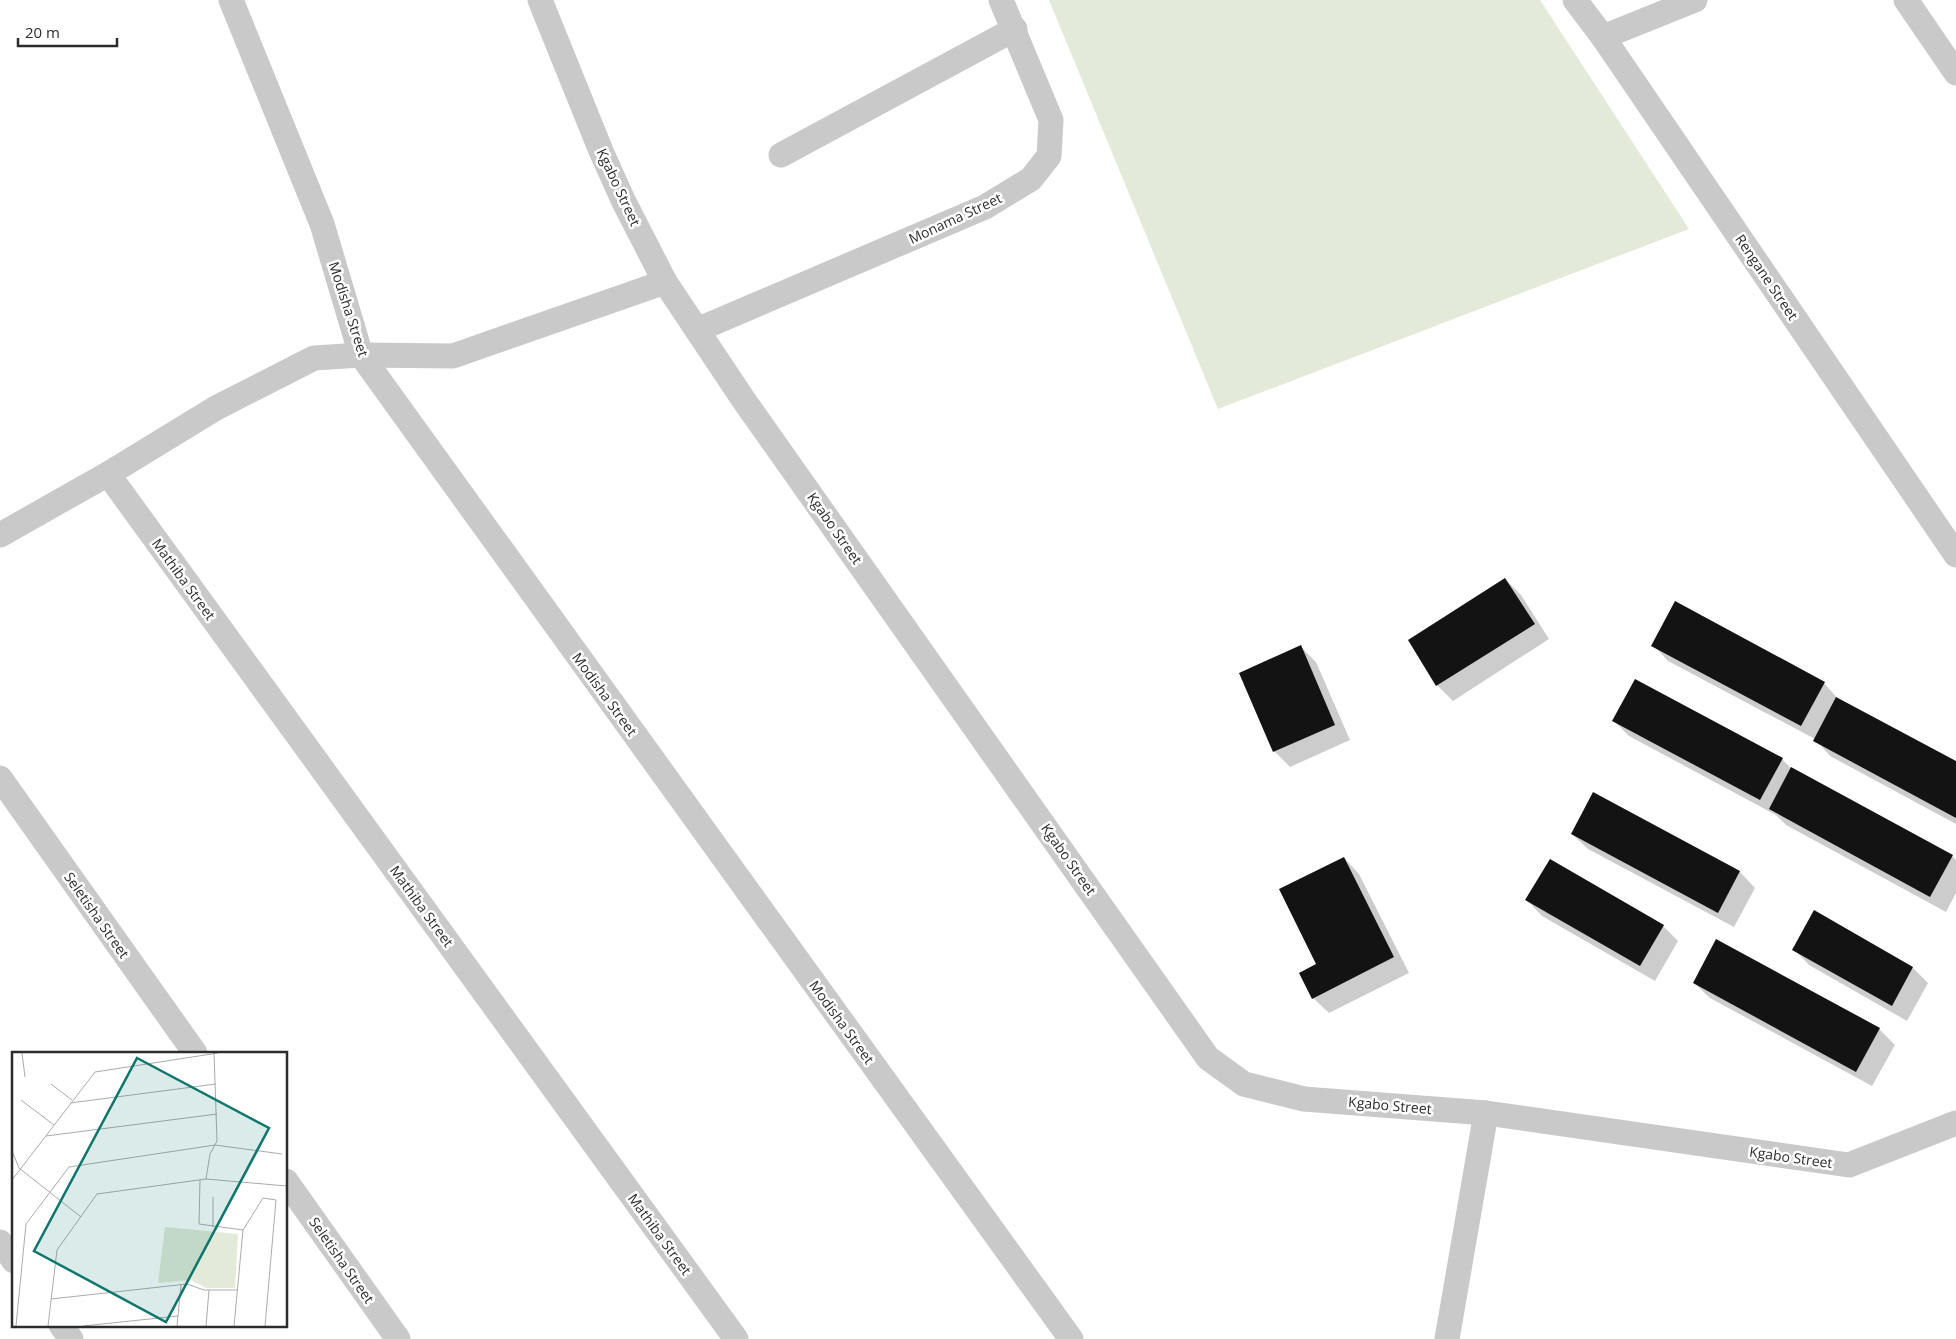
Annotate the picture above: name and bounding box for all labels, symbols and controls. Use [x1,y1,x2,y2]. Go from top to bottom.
scale bar [18,15,116,47]
text: 20 m [25,22,60,42]
street label: Kgabo Street [593,145,645,229]
street label: Monama Street [905,188,1005,248]
street label: Rengane Street [1731,230,1803,324]
street label: Modisha Street [325,259,373,359]
street label: Kgabo Street [803,488,867,568]
street label: Mathiba Street [148,534,220,624]
street label: Modisha Street [568,648,642,740]
street label: Kgabo Street [1037,819,1101,899]
street label: Mathiba Street [386,861,458,951]
street label: Seletisha Street [60,868,134,962]
street label: Modisha Street [805,976,879,1068]
inset map [12,1052,288,1326]
street label: Kgabo Street [1347,1092,1433,1118]
street label: Kgabo Street [1748,1142,1834,1172]
street label: Mathiba Street [624,1189,696,1279]
street label: Seletisha Street [305,1213,379,1307]

